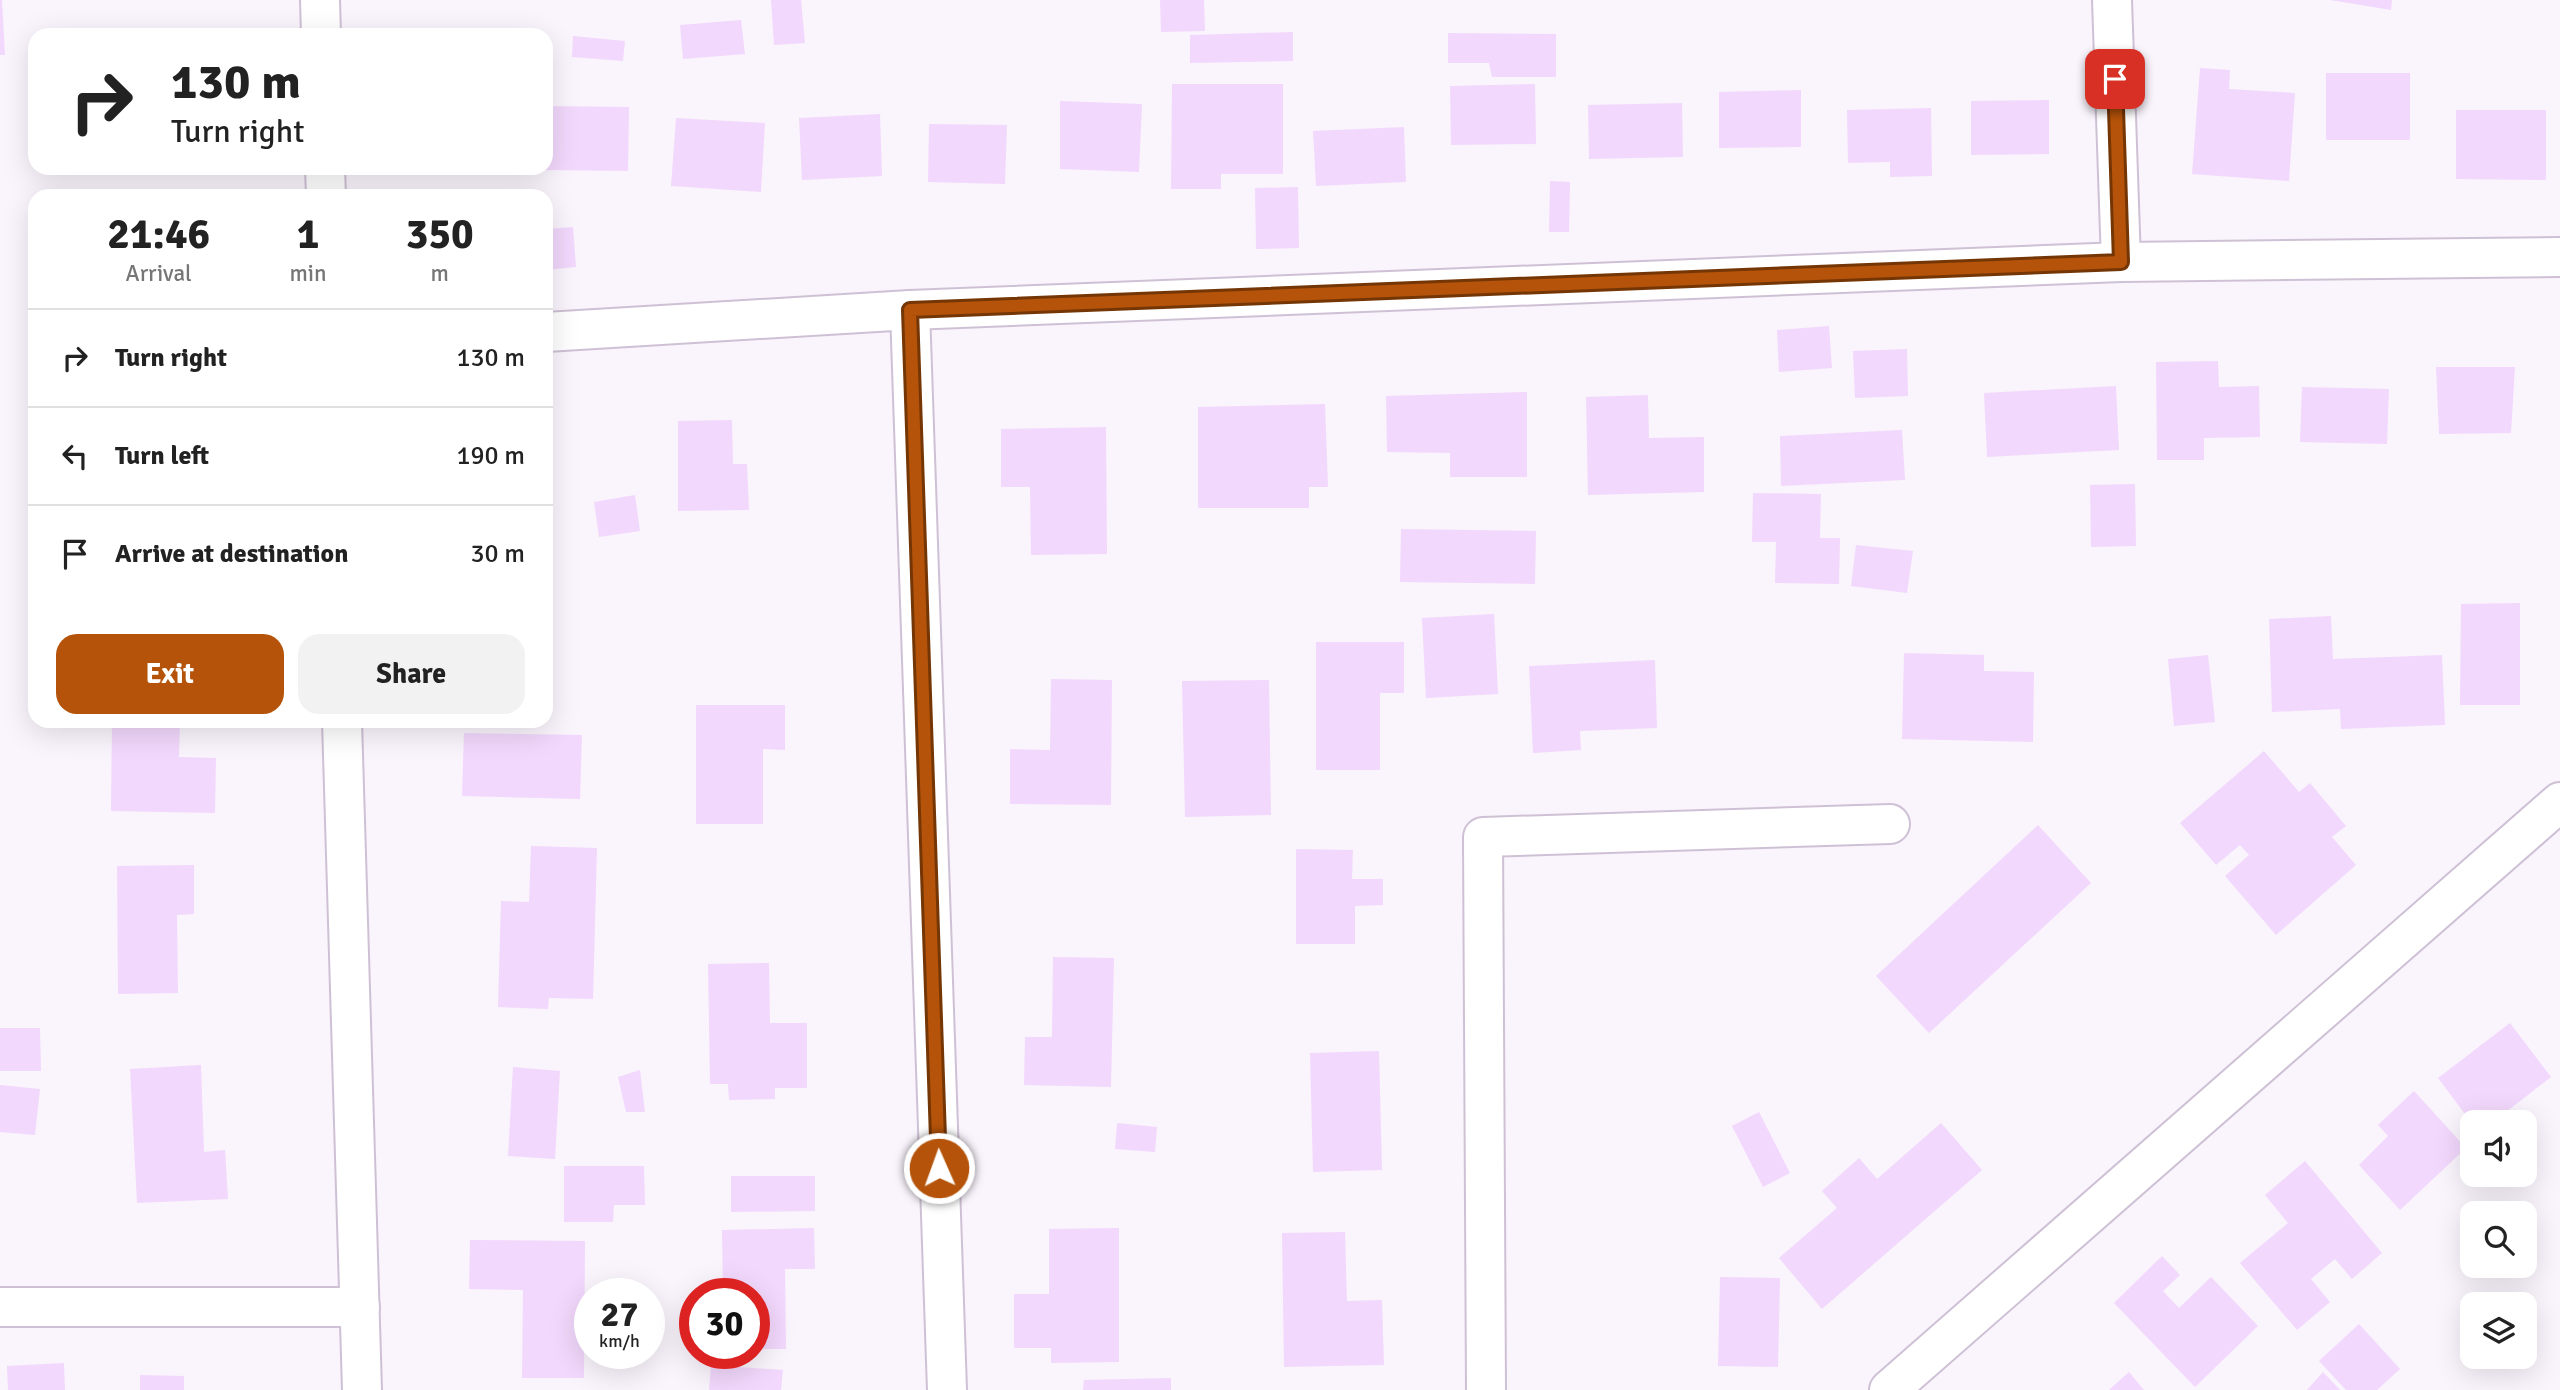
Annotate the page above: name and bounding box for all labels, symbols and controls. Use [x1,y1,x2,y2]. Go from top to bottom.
pin [2085,49,2145,109]
text: 130 m [171,52,301,112]
icon: right [56,56,147,147]
icon: arrive [2096,60,2134,98]
text: Turn right [171,112,304,151]
text: 21:46 [107,209,210,260]
text: 1 [297,209,319,260]
text: 350 [406,209,474,260]
text: Arrival [126,259,192,288]
text: min [289,259,327,288]
text: m [431,259,449,288]
icon: right [56,339,94,377]
text: Turn right [115,342,227,374]
text: 130 m [456,342,525,374]
icon: left [56,437,94,475]
text: Turn left [115,440,209,472]
text: 190 m [456,440,525,472]
icon: arrive [56,535,94,573]
text: Arrive at destination [115,538,348,570]
text: 30 m [470,538,525,570]
button: Exit [56,634,284,714]
button: Share [298,634,525,714]
map controls [2460,1110,2537,1369]
button: sound [2460,1110,2537,1187]
position arrow [902,1131,976,1205]
button: search [2460,1201,2537,1278]
speed limit sign: 30 [679,1278,770,1369]
button: layers [2460,1292,2537,1369]
text: 27 [601,1293,638,1336]
text: km/h [599,1330,640,1352]

